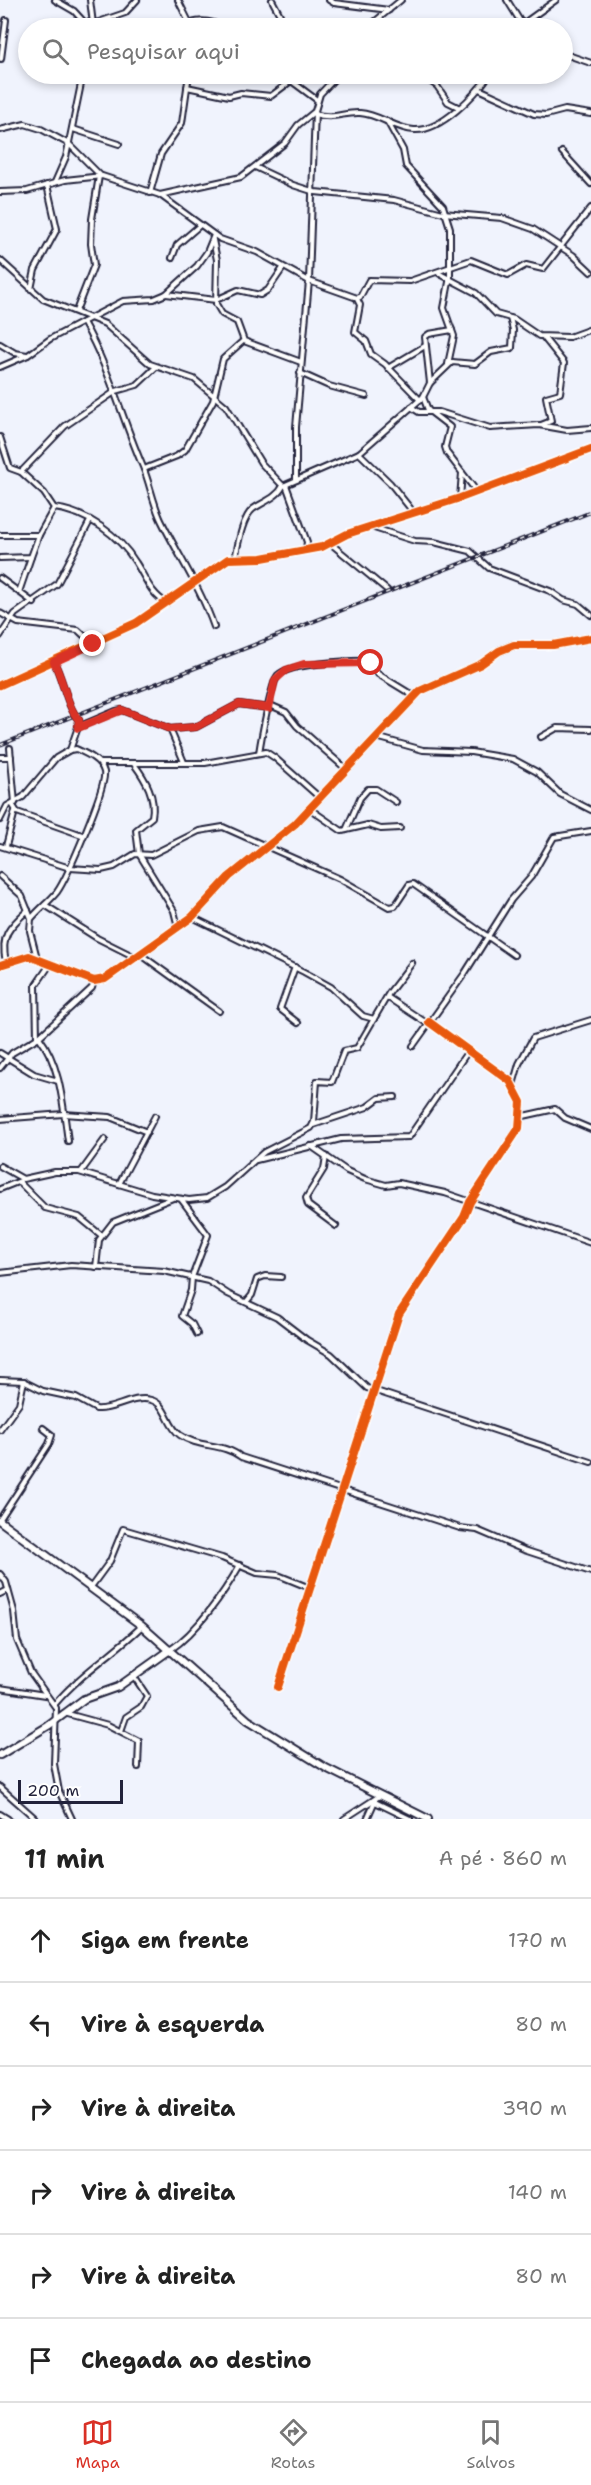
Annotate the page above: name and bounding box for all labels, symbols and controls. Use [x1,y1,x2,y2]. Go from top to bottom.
search box [18,18,573,84]
icon: search [39,35,72,68]
text: Pesquisar aqui [87,37,240,66]
route end [79,630,105,656]
route start [357,649,383,675]
scale bar [18,1777,123,1804]
text: 200 m [27,1780,79,1801]
text: 11 min [24,1841,105,1876]
text: A pé · 860 m [439,1845,567,1871]
icon: ahead [24,1924,57,1957]
text: Siga em frente [81,1926,249,1955]
text: 170 m [508,1927,567,1953]
icon: left [24,2008,57,2041]
text: Vire à esquerda [81,2010,264,2039]
text: 80 m [515,2011,567,2037]
icon: right [24,2092,57,2125]
text: Vire à direita [81,2094,235,2123]
text: 390 m [502,2095,567,2121]
icon: right [24,2176,57,2209]
text: Vire à direita [81,2178,235,2207]
text: 140 m [508,2179,567,2205]
icon: right [24,2260,57,2293]
text: Vire à direita [81,2262,235,2291]
text: 80 m [515,2263,567,2289]
icon: arrive [24,2344,57,2377]
text: Chegada ao destino [81,2346,312,2375]
tab: Mapa [76,2416,120,2473]
tab: Rotas [271,2416,315,2473]
tab: Salvos [467,2416,515,2473]

